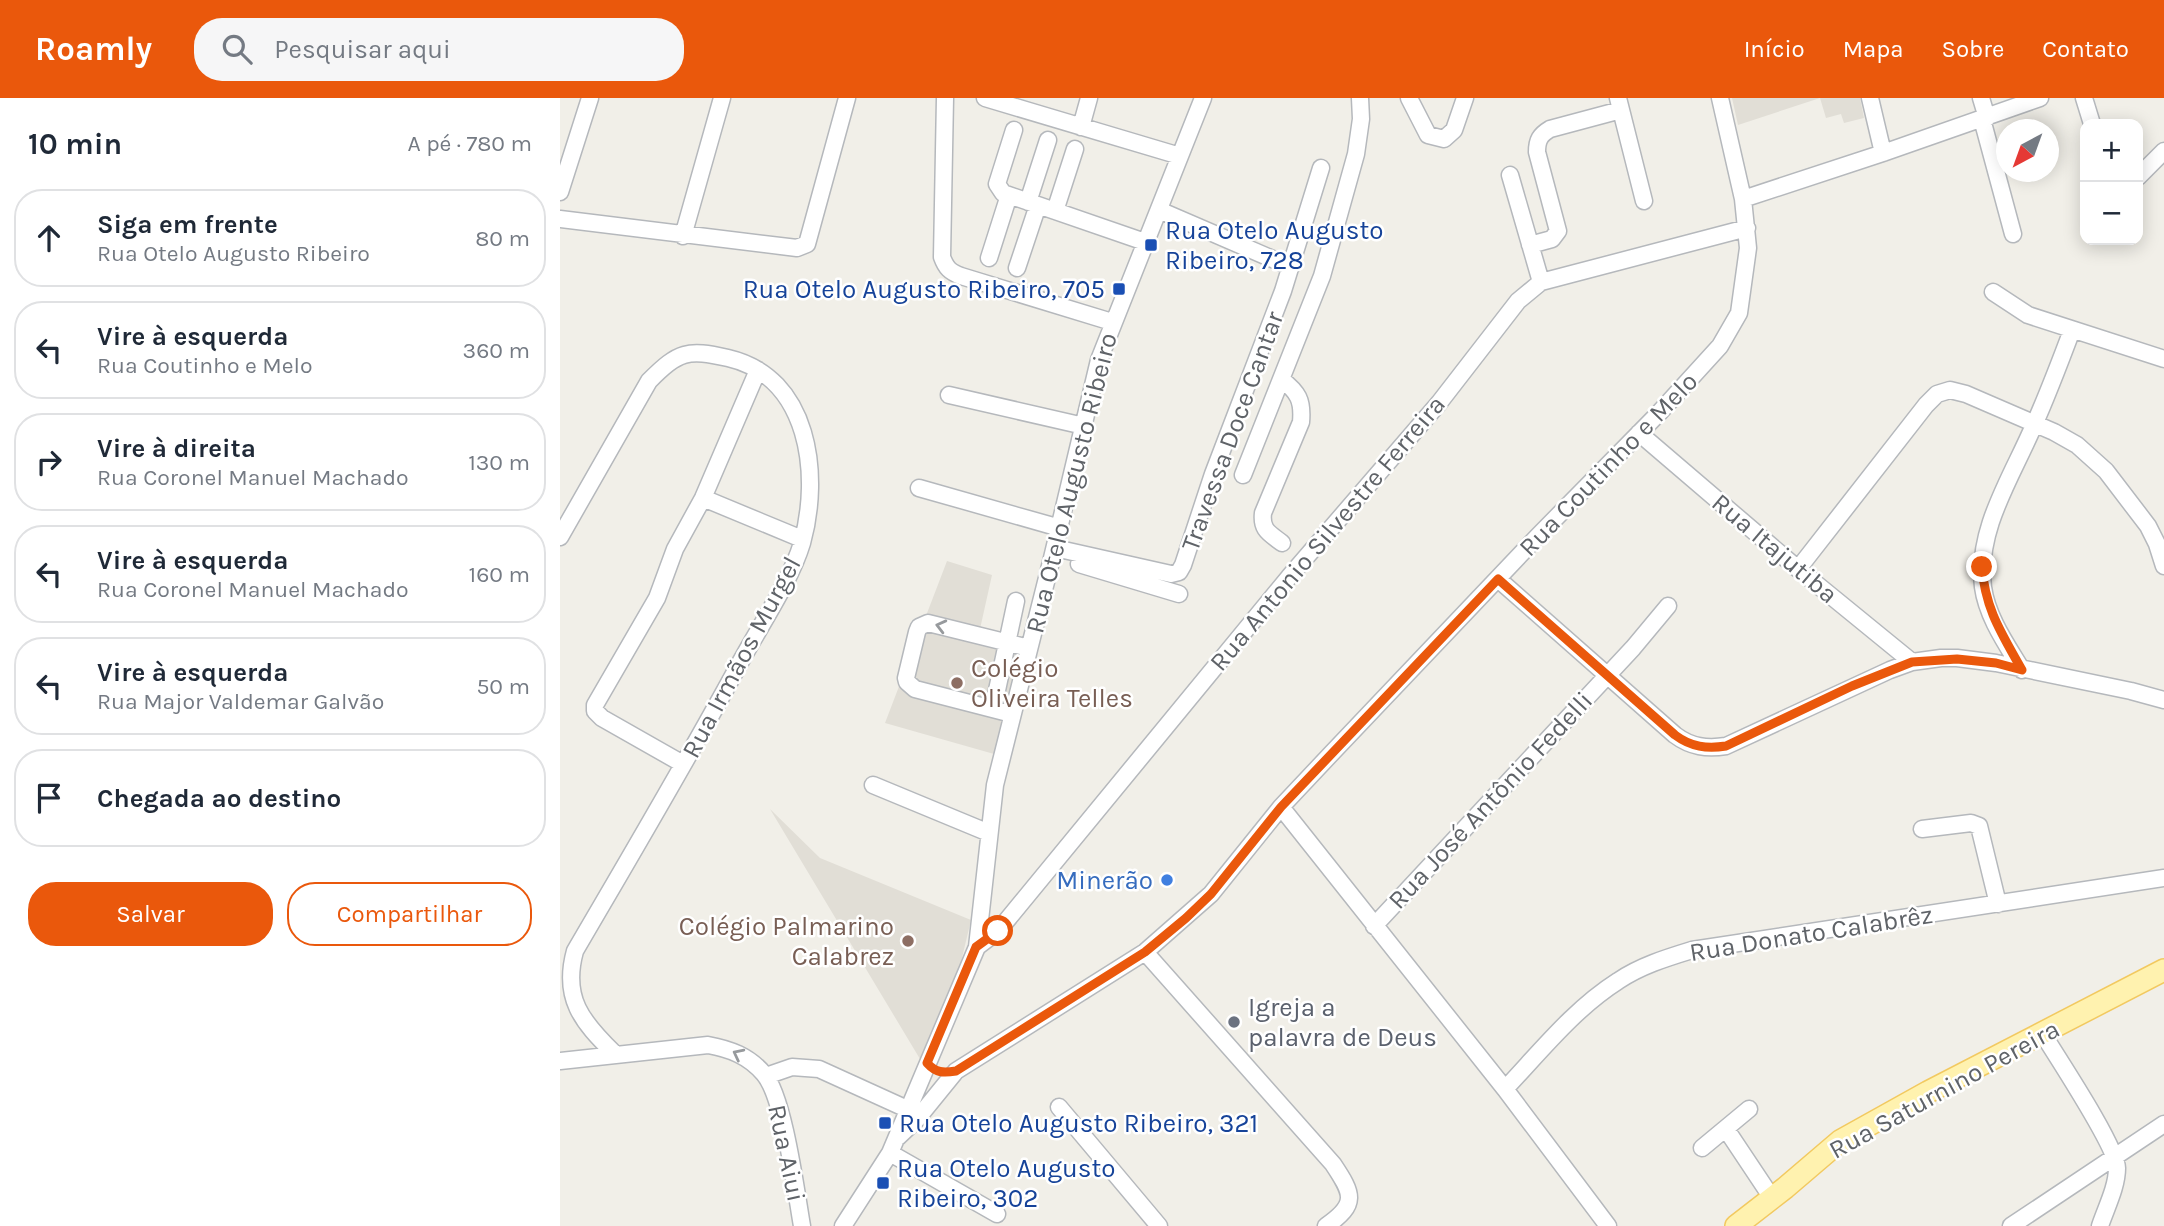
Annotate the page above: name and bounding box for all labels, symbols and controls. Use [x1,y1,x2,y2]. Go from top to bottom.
search box [194,18,684,81]
text: Roamly [35,30,152,68]
icon: search [218,30,256,68]
text: Pesquisar aqui [274,34,451,65]
text: Início [1744,35,1805,63]
text: Mapa [1843,35,1903,63]
text: Sobre [1941,35,2004,63]
text: Contato [2042,35,2129,63]
north arrow [1996,119,2059,182]
map controls [2080,119,2143,245]
button: + [2080,119,2143,182]
text: 10 min [28,126,122,162]
text: A pé · 780 m [407,130,532,157]
button: − [2080,182,2143,245]
text: Siga em frente [97,209,278,240]
place label: Rua Otelo Augusto Ribeiro, 728 [1165,215,1383,276]
icon: ahead [30,219,68,257]
text: 80 m [475,225,530,252]
marker: Rua Otelo Augusto Ribeiro, 728 [1143,237,1159,253]
text: Rua Otelo Augusto Ribeiro [97,240,370,267]
place label: Rua Otelo Augusto Ribeiro, 705 [743,274,1105,305]
marker: Rua Otelo Augusto Ribeiro, 705 [1111,281,1127,297]
street label: Travessa Doce Cantar [1175,307,1290,555]
text: Vire à esquerda [97,321,288,352]
street label: Rua Otelo Augusto Ribeiro [1019,330,1124,637]
icon: left [30,331,68,369]
text: 360 m [463,337,530,364]
text: Rua Coutinho e Melo [97,352,313,379]
street label: Rua Coutinho e Melo [1513,366,1704,563]
street label: Rua Antonio Silvestre Ferreira [1203,389,1452,677]
text: Vire à direita [97,433,256,464]
icon: right [30,443,68,481]
text: 130 m [468,449,530,476]
text: Rua Coronel Manuel Machado [97,464,409,491]
street label: Rua Itajutiba [1705,487,1844,610]
text: Vire à esquerda [97,545,288,576]
street label: Rua Irmãos Murgel [675,551,808,763]
route end [1966,551,1997,582]
icon: left [30,555,68,593]
text: 160 m [469,561,530,588]
text: Rua Coronel Manuel Machado [97,576,409,603]
one-way arrow [935,620,947,634]
place label: Colégio Oliveira Telles [971,653,1133,714]
text: Vire à esquerda [97,657,288,688]
icon: left [30,667,68,705]
text: 50 m [476,673,530,700]
marker: Colégio Oliveira Telles [949,675,965,691]
street label: Rua José Antônio Fedelli [1382,685,1599,915]
text: Rua Major Valdemar Galvão [97,688,384,715]
icon: arrive [30,779,68,817]
text: Chegada ao destino [97,783,341,814]
place label: Minerão [1056,865,1153,896]
marker: Minerão [1159,872,1175,888]
button: Salvar [28,882,273,946]
button: Compartilhar [287,882,532,946]
street label: Rua Donato Calabrêz [1687,899,1935,968]
place label: Colégio Palmarino Calabrez [679,911,894,972]
route start [982,915,1013,946]
marker: Colégio Palmarino Calabrez [900,933,916,949]
place label: Igreja a palavra de Deus [1248,992,1437,1053]
street label: Rua Saturnino Pereira [1824,1013,2065,1166]
marker: Igreja a palavra de Deus [1226,1014,1242,1030]
one-way arrow [733,1049,745,1063]
street label: Rua Aiui [761,1102,812,1204]
place label: Rua Otelo Augusto Ribeiro, 321 [899,1108,1258,1139]
marker: Rua Otelo Augusto Ribeiro, 321 [877,1115,893,1131]
place label: Rua Otelo Augusto Ribeiro, 302 [897,1153,1115,1214]
marker: Rua Otelo Augusto Ribeiro, 302 [875,1175,891,1191]

